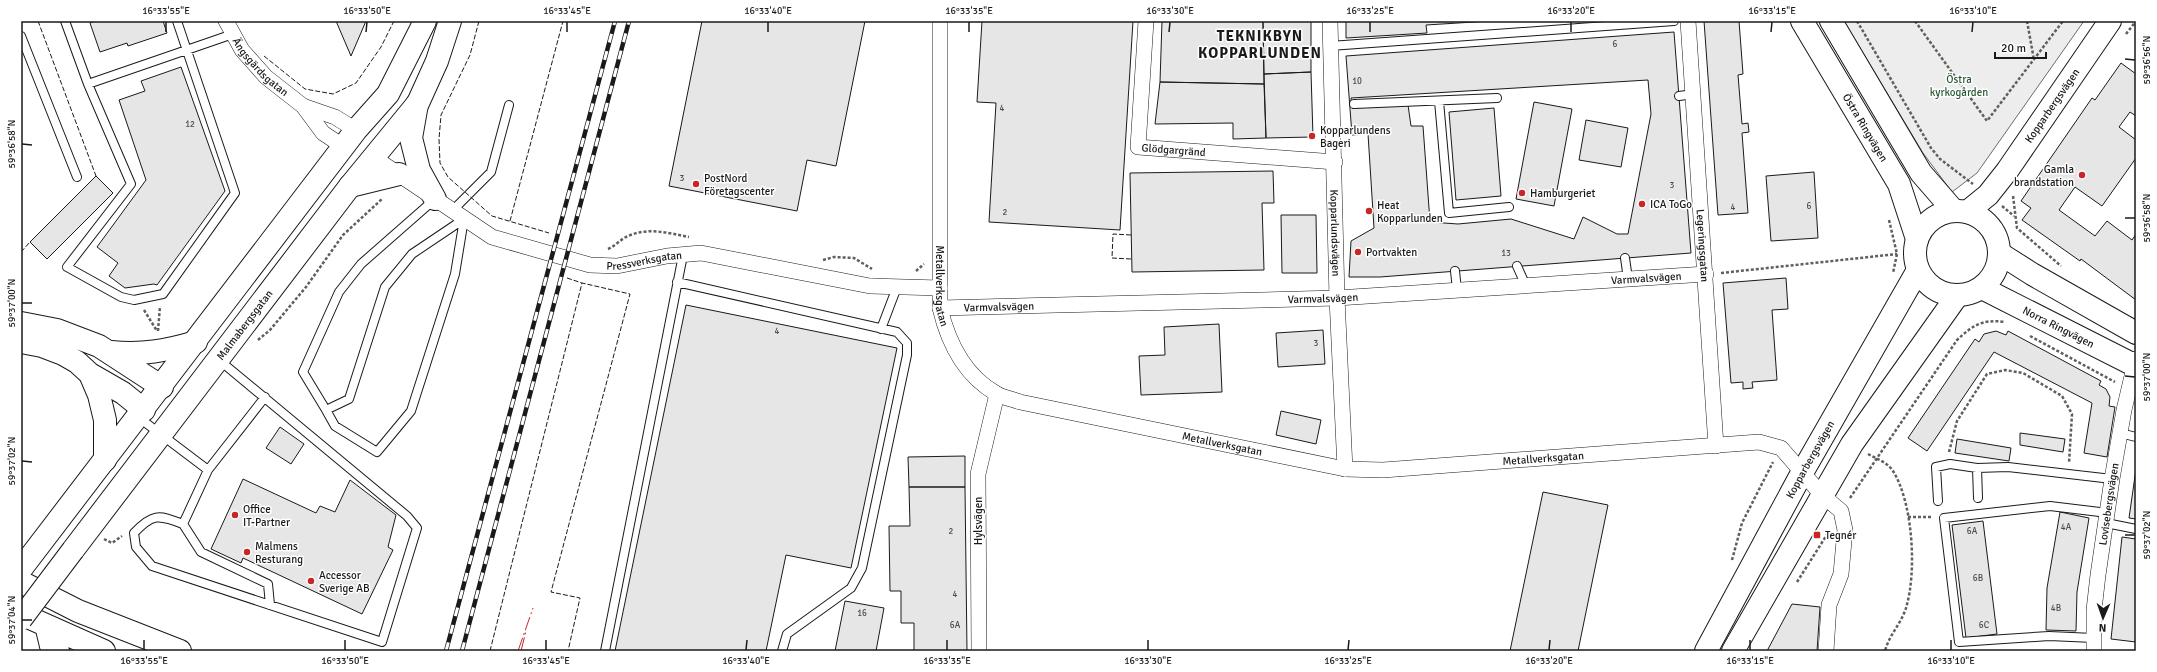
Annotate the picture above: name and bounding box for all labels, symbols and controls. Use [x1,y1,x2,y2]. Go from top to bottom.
text: 16°33'55"E [142,5,190,17]
text: 16°33'50"E [343,5,391,17]
text: 16°33'45"E [543,5,591,17]
text: 16°33'40"E [744,5,792,17]
text: 16°33'35"E [945,5,993,17]
text: 16°33'30"E [1146,5,1194,17]
text: 16°33'25"E [1346,5,1394,17]
text: 16°33'20"E [1547,5,1595,17]
text: 16°33'15"E [1748,5,1796,17]
text: 16°33'10"E [1949,5,1997,17]
district label: TEKNIKBYN KOPPARLUNDEN [1198,27,1322,62]
scale bar [1995,34,2046,60]
street label: Ängsgärdsgatan [229,35,291,99]
text: 59°36'56"N [2141,36,2153,84]
house number: 6 [1613,39,1618,50]
text: 20 m [2001,41,2026,56]
street label: Kopparbergsvägen [2022,66,2082,145]
park label: Östra kyrkogården [1930,72,1988,99]
house number: 10 [1352,76,1362,87]
street label: Östra Ringvägen [1840,91,1890,164]
house number: 4 [1000,103,1005,114]
house number: 12 [185,119,195,130]
text: 59°36'58"N [6,120,18,168]
place label: Kopparlundens Bageri [1320,124,1391,150]
marker: Kopparlundens Bageri [1307,131,1317,141]
street label: Glödgargränd [1141,141,1206,159]
place label: Gamla brandstation [2014,163,2074,189]
marker: Gamla brandstation [2077,170,2087,180]
place label: PostNord Företagscenter [704,172,774,198]
house number: 3 [680,173,685,184]
marker: PostNord Företagscenter [691,179,701,189]
house number: 3 [1670,180,1675,191]
place label: Hamburgeriet [1530,187,1596,200]
marker: Hamburgeriet [1517,188,1527,198]
street label: Kopparlundsvägen [1327,189,1342,277]
text: 59°36'58"N [2141,194,2153,242]
place label: ICA ToGo [1650,198,1692,211]
place label: Heat Kopparlunden [1377,199,1443,225]
marker: ICA ToGo [1637,199,1647,209]
house number: 6 [1807,201,1812,212]
house number: 4 [1731,202,1736,213]
marker: Heat Kopparlunden [1364,206,1374,216]
house number: 2 [1003,207,1008,218]
street label: Legeringsgatan [1693,209,1711,282]
street label: Metallverksgatan [933,245,951,328]
place label: Portvakten [1366,246,1417,259]
marker: Portvakten [1353,247,1363,257]
house number: 13 [1501,248,1511,259]
street label: Pressverksgatan [606,249,683,273]
street label: Varmvalsvägen [1611,270,1682,287]
text: 59°37'00"N [6,279,18,327]
street label: Malmabergsgatan [214,287,276,363]
street label: Varmvalsvägen [1287,291,1359,306]
street label: Varmvalsvägen [964,300,1034,314]
street label: Norra Ringvägen [2021,304,2096,351]
house number: 4 [775,326,780,337]
house number: 3 [1314,338,1319,349]
text: 59°37'00"N [2141,353,2153,401]
street label: Kopparbergsvägen [1783,418,1837,501]
street label: Metallverksgatan [1181,430,1263,459]
text: 59°37'02"N [6,437,18,485]
street label: Metallverksgatan [1502,449,1584,468]
street label: Lovisebergsvägen [2096,462,2122,546]
street label: Hylsvägen [972,497,985,545]
place label: Office IT-Partner [243,503,290,529]
marker: Office IT-Partner [230,510,240,520]
text: 59°37'02"N [2141,511,2153,559]
house number: 4A [2061,522,2072,533]
house number: 2 [949,526,954,537]
house number: 6A [1967,526,1978,537]
place label: Tegnér [1825,529,1856,542]
marker: Tegnér [1812,530,1822,540]
place label: Malmens Resturang [255,540,303,566]
marker: Malmens Resturang [242,547,252,557]
place label: Accessor Sverige AB [319,569,370,595]
house number: 6B [1973,573,1983,584]
marker: Accessor Sverige AB [306,576,316,586]
house number: 4 [953,589,958,600]
text: 59°37'04"N [6,596,18,644]
north arrow [2083,598,2123,638]
house number: 4B [2051,603,2061,614]
house number: 16 [857,608,867,619]
house number: 6A [950,620,961,631]
house number: 6C [1979,620,1990,631]
text: N [2099,621,2107,634]
text: 16°33'55"E [120,655,168,667]
text: 16°33'50"E [321,655,369,667]
text: 16°33'45"E [522,655,570,667]
text: 16°33'40"E [722,655,770,667]
text: 16°33'35"E [923,655,971,667]
text: 16°33'30"E [1124,655,1172,667]
text: 16°33'25"E [1324,655,1372,667]
text: 16°33'20"E [1525,655,1573,667]
text: 16°33'15"E [1726,655,1774,667]
text: 16°33'10"E [1927,655,1975,667]

